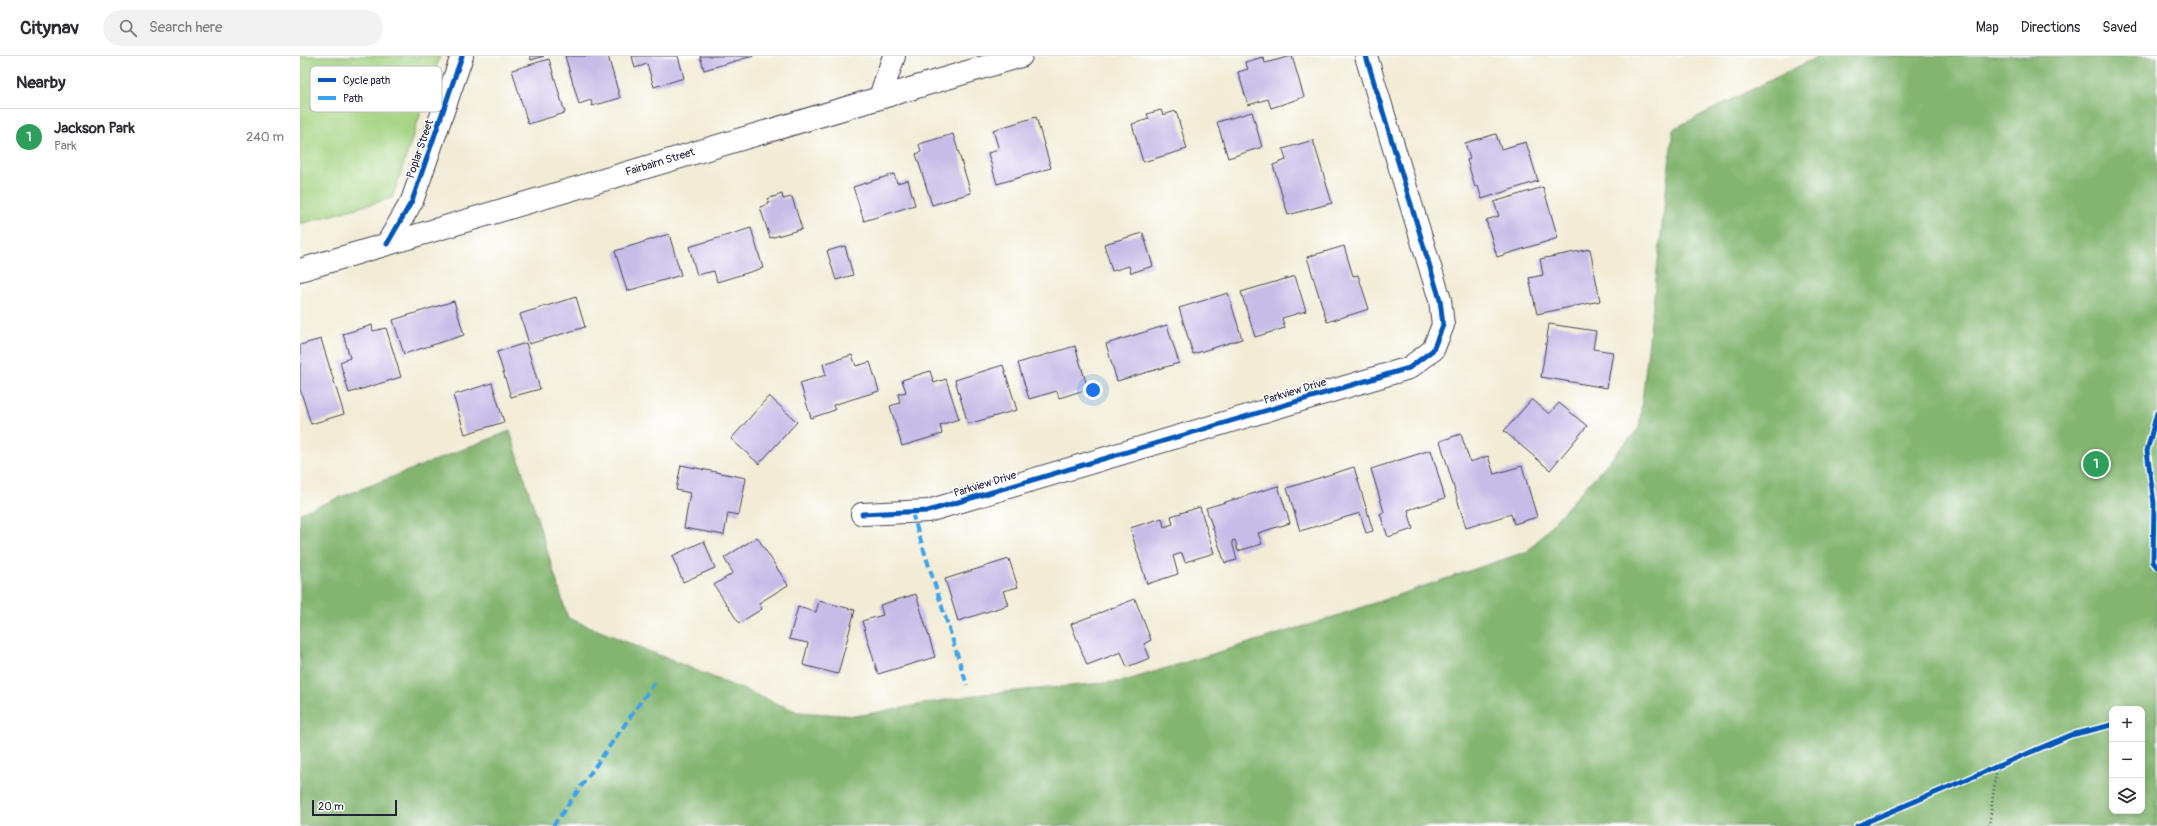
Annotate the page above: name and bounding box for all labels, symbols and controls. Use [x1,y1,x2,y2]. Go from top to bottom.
search box [103,10,383,46]
text: Citynav [20,16,79,40]
icon: search [117,17,139,39]
text: Search here [149,18,222,37]
text: Map [1976,19,1999,36]
text: Directions [2021,19,2080,36]
text: Saved [2102,19,2137,36]
legend [310,66,442,112]
text: Nearby [16,72,65,93]
text: Cycle path [343,74,390,87]
text: Path [343,92,363,105]
street label: Poplar Street [404,117,436,180]
text: Jackson Park [54,119,135,138]
text: 1 [26,129,32,145]
text: 240 m [246,129,284,145]
text: Park [54,138,77,154]
street label: Fairbairn Street [624,145,697,179]
street label: Parkview Drive [1262,375,1328,407]
your location [1083,380,1103,400]
pin: 1 [2083,449,2109,479]
street label: Parkview Drive [952,468,1018,500]
map controls [2109,706,2145,814]
button: + [2109,706,2145,742]
button: − [2109,742,2145,778]
button: layers [2109,778,2145,814]
scale bar [312,798,397,817]
text: 20 m [318,800,344,813]

